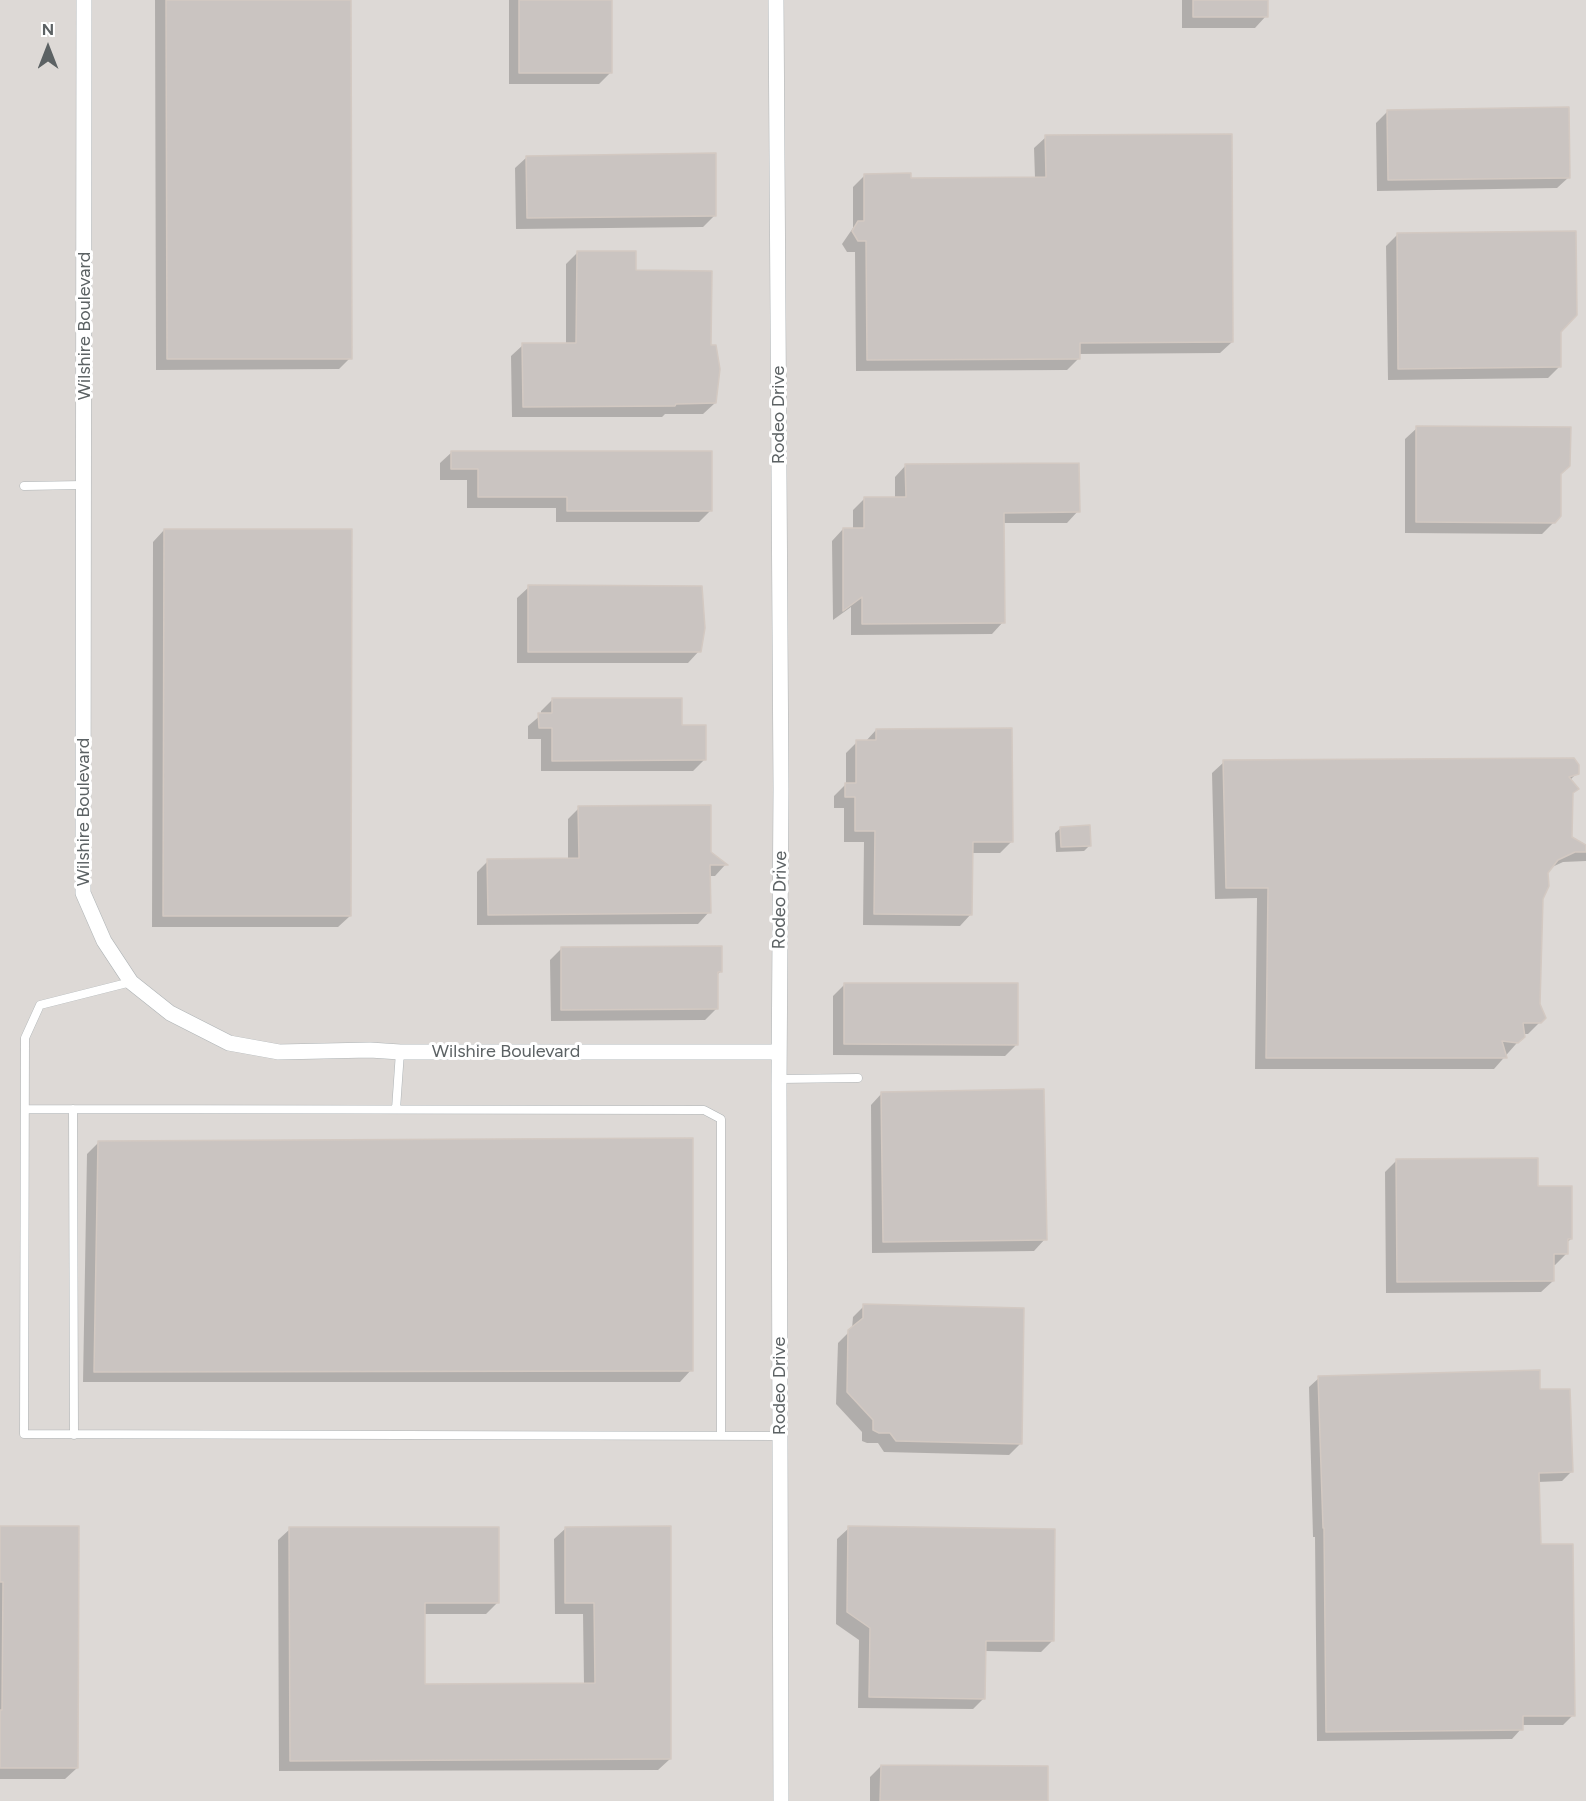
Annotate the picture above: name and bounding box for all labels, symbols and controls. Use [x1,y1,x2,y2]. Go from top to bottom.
north arrow [18,18,78,78]
text: N [42,20,54,39]
street label: Wilshire Boulevard [74,252,96,400]
street label: Rodeo Drive [768,366,790,464]
street label: Wilshire Boulevard [73,738,95,886]
street label: Rodeo Drive [768,851,792,949]
street label: Wilshire Boulevard [432,1041,580,1063]
street label: Rodeo Drive [769,1337,791,1435]

